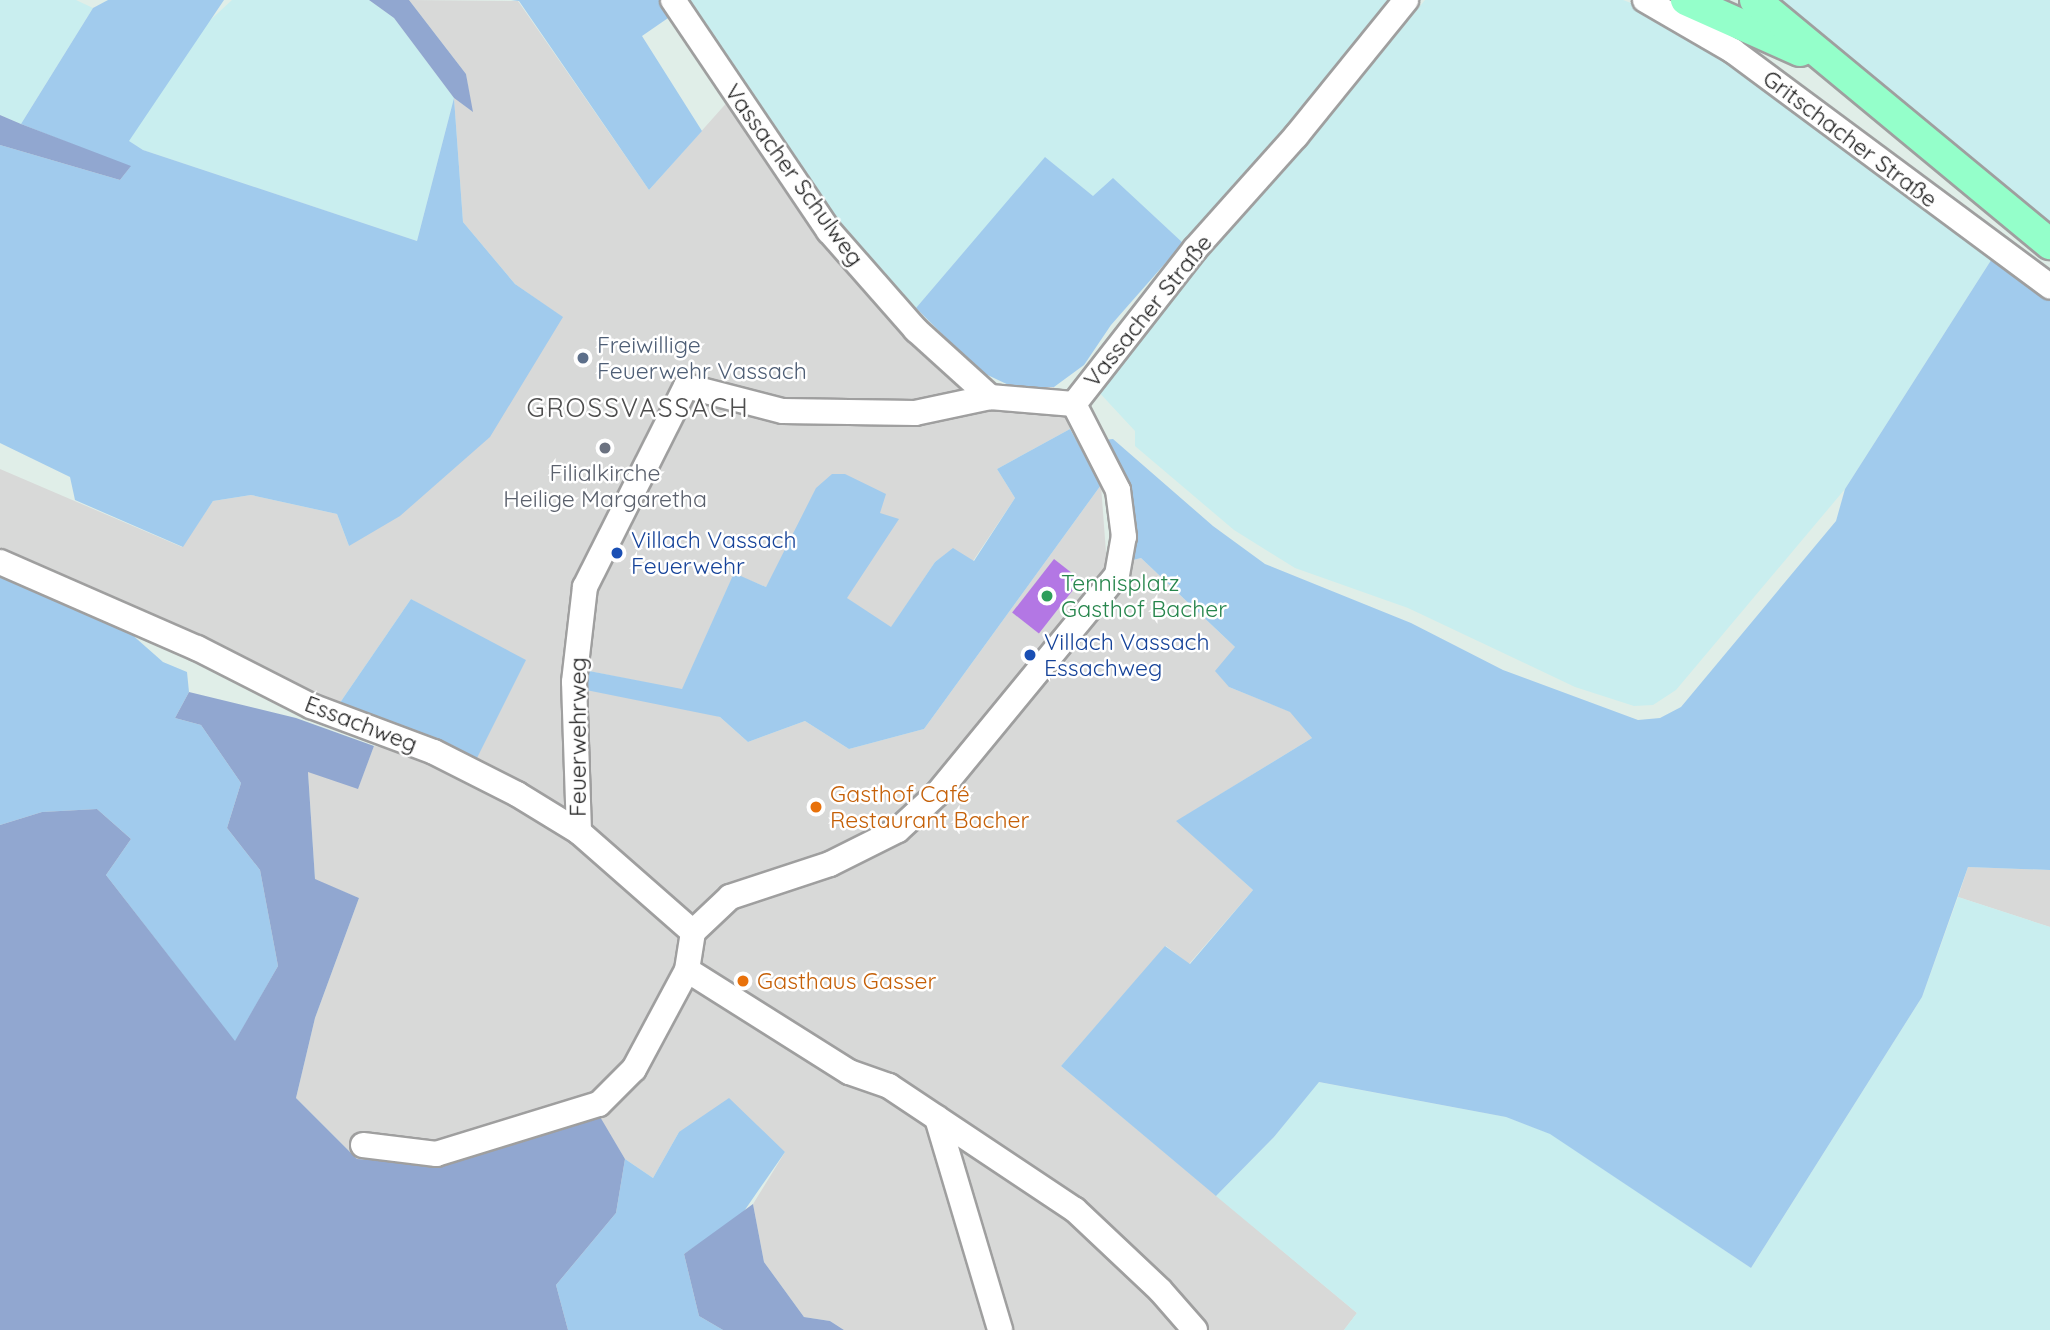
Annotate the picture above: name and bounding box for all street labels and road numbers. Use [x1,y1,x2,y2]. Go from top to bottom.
street label: Gritschacher Straße [1757,64,1943,214]
street label: Vassacher Schulweg [719,79,869,271]
street label: Vassacher Straße [1078,229,1218,393]
street label: Feuerwehrweg [564,657,592,817]
street label: Essachweg [301,690,421,758]

